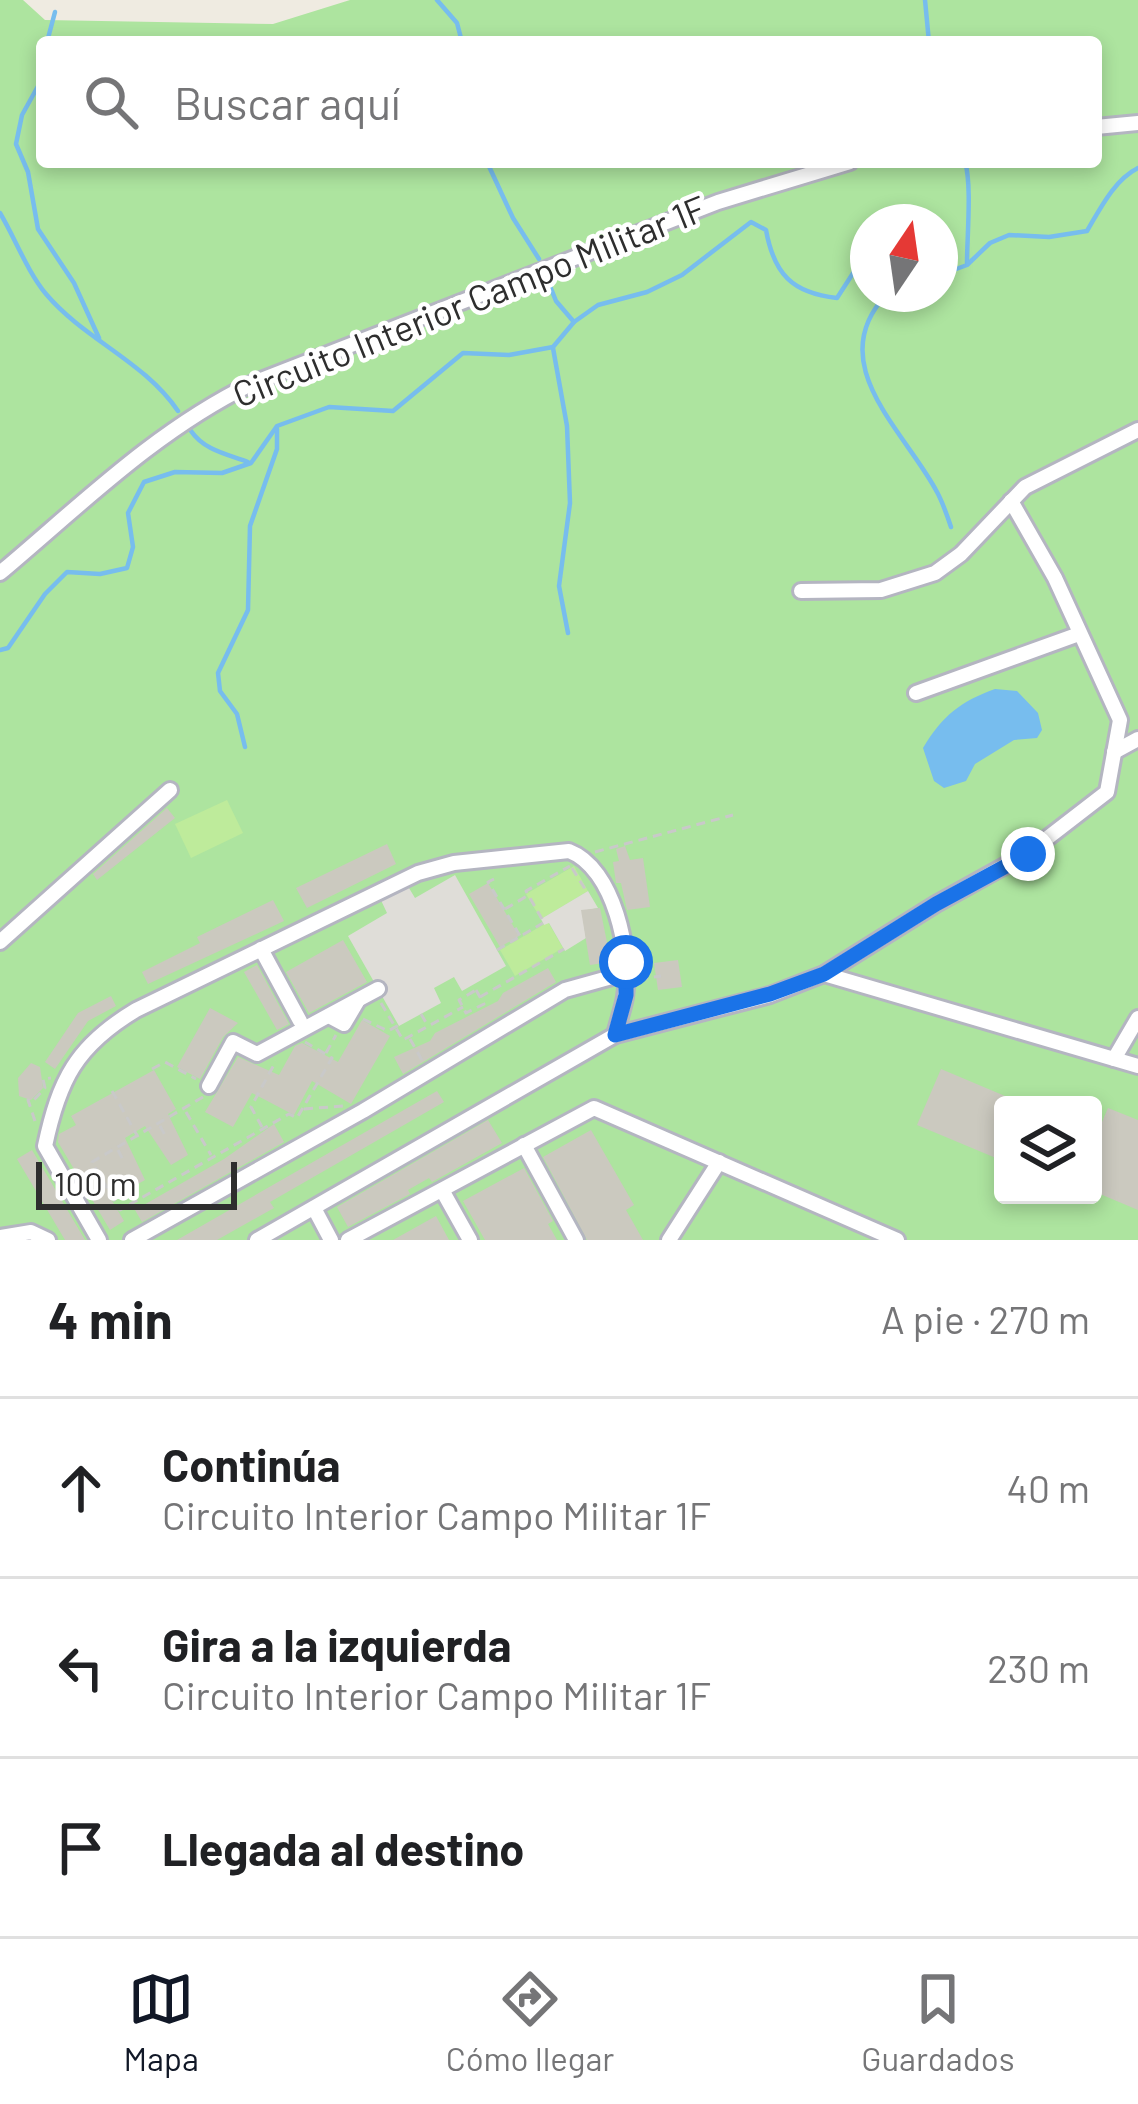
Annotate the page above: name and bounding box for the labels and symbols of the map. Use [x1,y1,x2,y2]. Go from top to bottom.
street label: Circuito Interior Campo Militar 1F [226,185,712,415]
north arrow [850,204,958,312]
route end [1001,827,1055,881]
route start [599,935,653,989]
scale bar [36,1156,237,1209]

